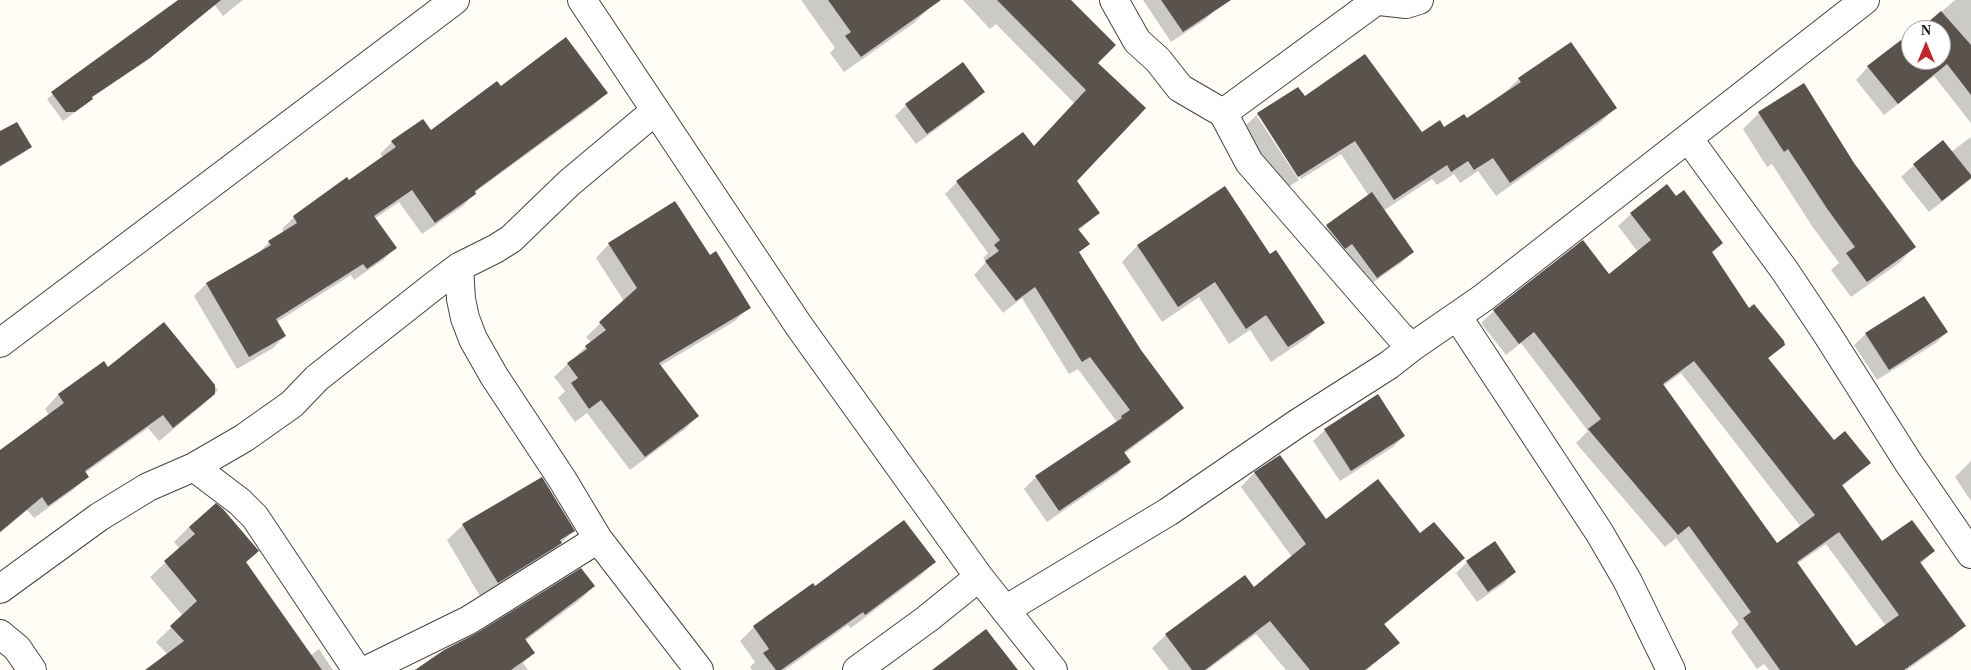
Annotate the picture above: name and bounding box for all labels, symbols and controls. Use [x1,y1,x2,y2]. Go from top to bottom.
north arrow [1901,20,1951,70]
text: N [1921,23,1931,38]

